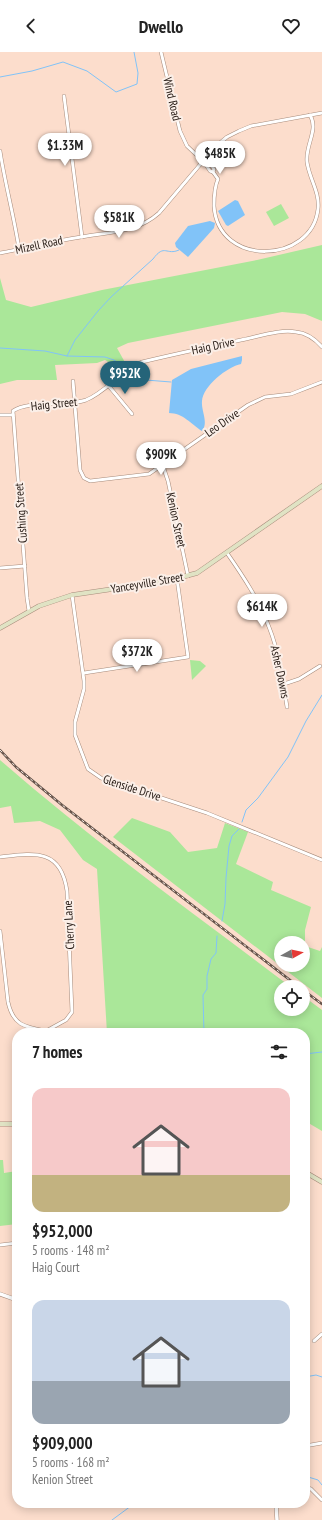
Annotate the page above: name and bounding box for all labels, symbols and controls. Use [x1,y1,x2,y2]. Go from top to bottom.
icon: back [20,15,42,37]
text: Dwello [139,15,183,38]
icon: heart [280,15,302,37]
street label: Wind Road [160,76,185,122]
pin: $1.33M [32,133,98,167]
text: $1.33M [47,137,83,154]
pin: $485K [192,141,248,175]
text: $485K [204,145,236,162]
pin: $581K [91,205,147,239]
text: $581K [103,209,135,226]
street label: Mizell Road [14,232,64,257]
street label: Haig Drive [190,334,236,357]
pin: $952K [97,361,153,395]
text: $952K [109,365,141,382]
street label: Haig Street [30,394,79,413]
street label: Leo Drive [201,405,242,440]
pin: $909K [133,442,189,476]
text: $909K [145,446,177,463]
street label: Cushing Street [11,482,30,544]
street label: Kenion Street [163,491,190,550]
street label: Yanceyville Street [109,569,185,596]
pin: $614K [234,594,290,628]
text: $614K [246,598,278,615]
pin: $372K [109,639,165,673]
text: $372K [121,643,153,660]
street label: Asher Downs [268,644,293,700]
street label: Glenside Drive [101,771,163,804]
street label: Cherry Lane [60,900,77,950]
north arrow [274,936,310,972]
map controls [274,936,310,1016]
button: locate [274,980,310,1016]
text: 7 homes [32,1041,83,1063]
icon: filters [268,1041,290,1063]
icon: home [125,1114,197,1186]
text: $952,000 [32,1220,93,1242]
text: 5 rooms · 148 m² [32,1242,110,1259]
text: Haig Court [32,1259,80,1276]
icon: home [125,1326,197,1398]
text: $909,000 [32,1432,93,1454]
text: 5 rooms · 168 m² [32,1454,110,1471]
text: Kenion Street [32,1471,93,1488]

